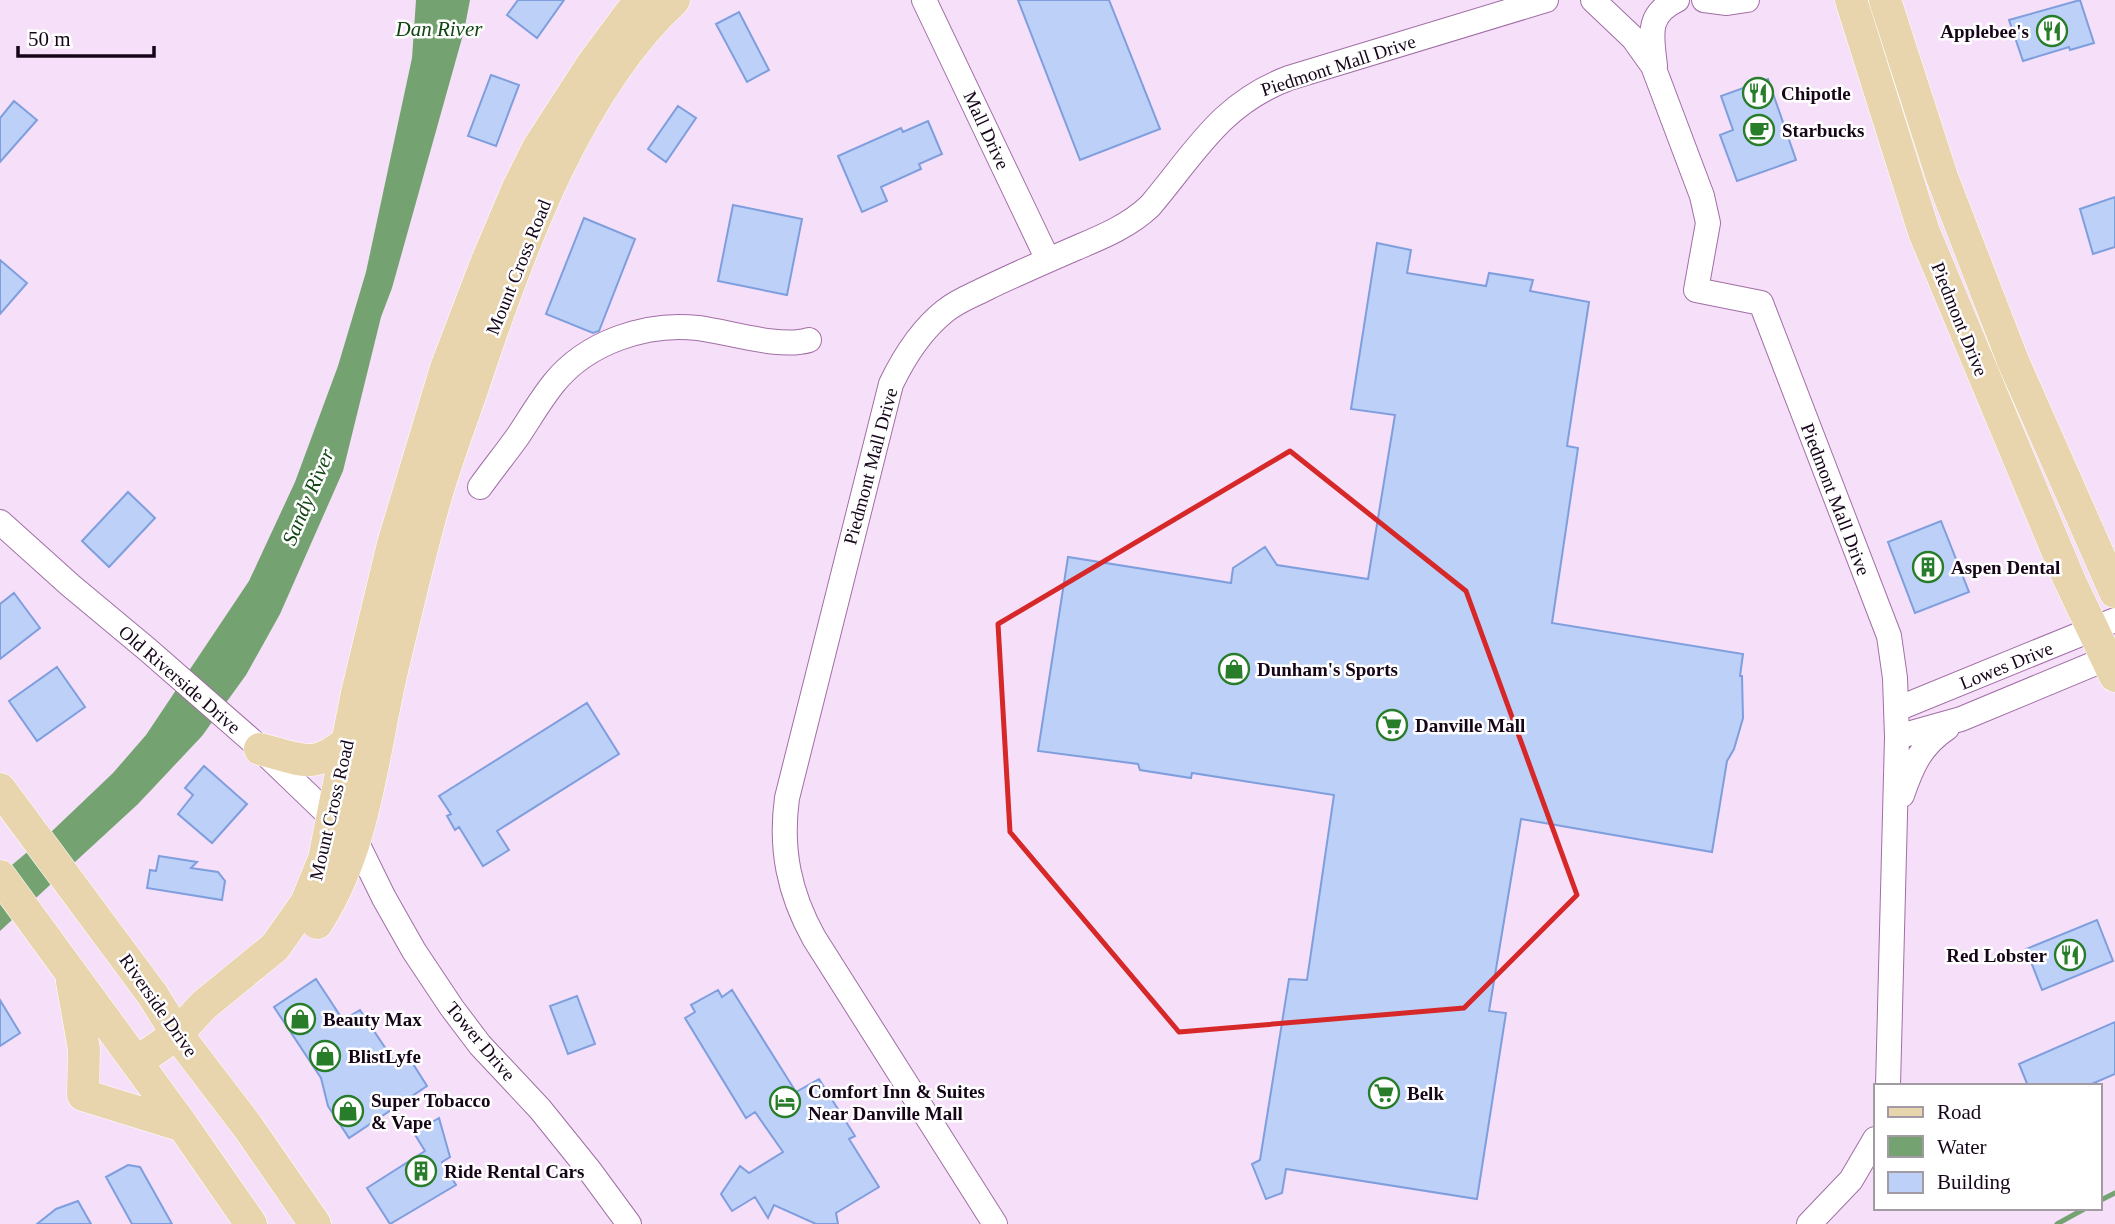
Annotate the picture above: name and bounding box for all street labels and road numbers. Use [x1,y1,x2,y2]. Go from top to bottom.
street label: Piedmont Mall Drive [1258,31,1418,100]
street label: Mall Drive [959,88,1014,173]
street label: Mount Cross Road [482,196,555,338]
street label: Piedmont Drive [1927,259,1992,379]
street label: Piedmont Mall Drive [839,385,902,547]
street label: Piedmont Mall Drive [1797,420,1874,578]
street label: Old Riverside Drive [115,621,245,738]
street label: Lowes Drive [1957,637,2056,694]
street label: Mount Cross Road [305,737,358,882]
street label: Riverside Drive [115,950,202,1061]
street label: Tower Drive [442,998,520,1085]

